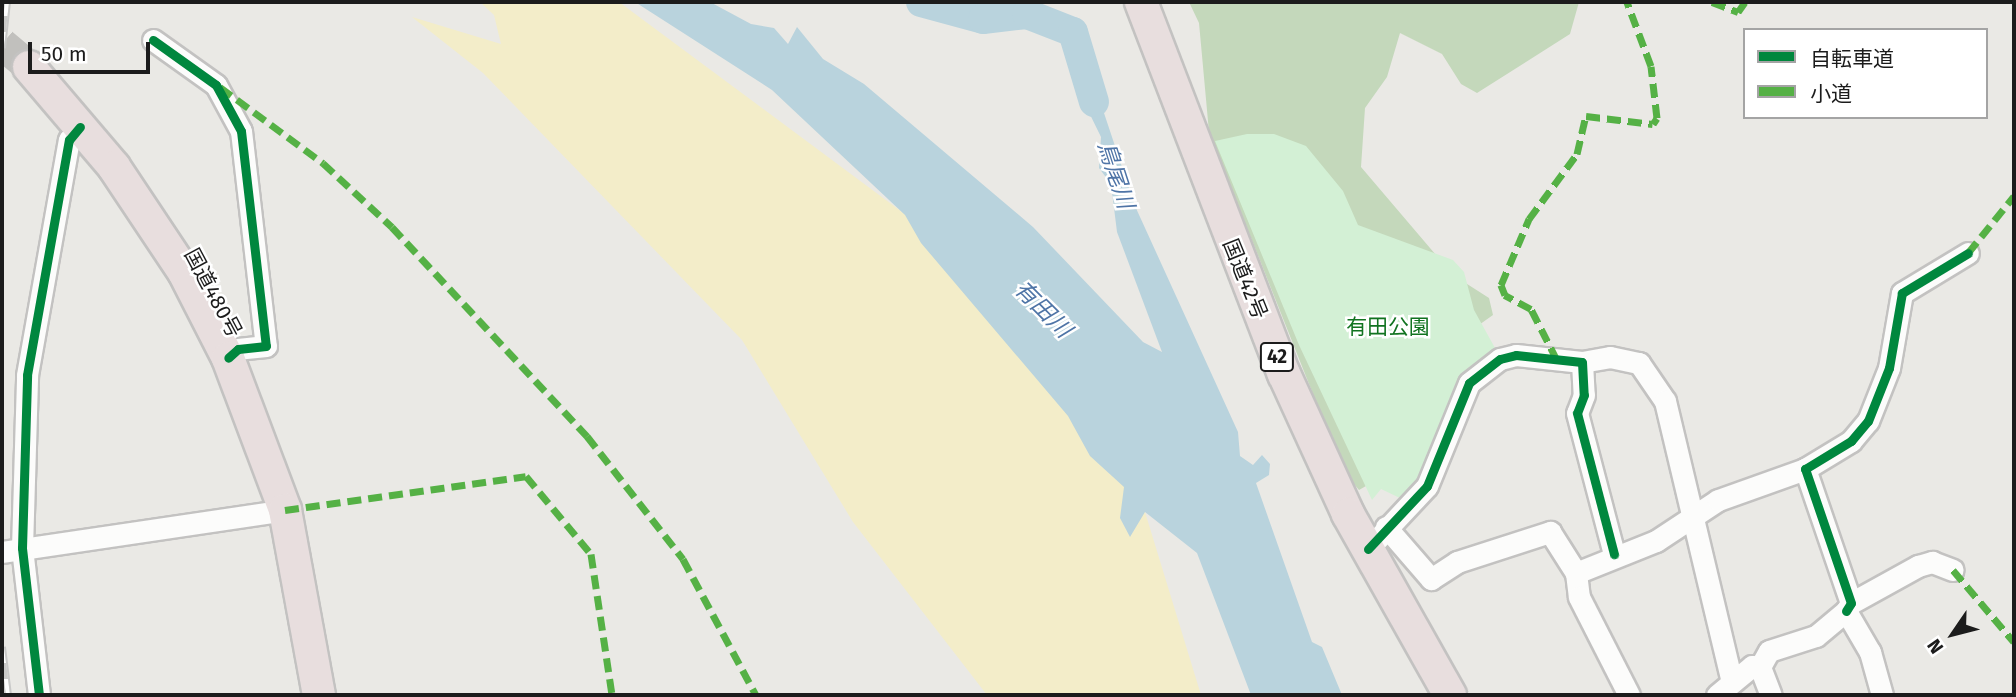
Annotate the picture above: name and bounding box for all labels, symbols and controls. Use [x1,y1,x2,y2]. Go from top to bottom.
scale bar [32,28,154,72]
legend [1743,28,1988,119]
text: 50 m [41,41,87,67]
text: 自転車道 [1810,46,1894,72]
text: 小道 [1810,81,1852,107]
water label: 鳥尾川 [1092,138,1140,212]
street label: 国道42号 [1218,235,1272,323]
street label: 国道480号 [179,244,247,342]
water label: 有田川 [1009,275,1077,343]
park label: 有田公園 [1346,314,1430,340]
road number: 42 [1260,342,1294,372]
north arrow [1918,599,1988,669]
text: N [1922,635,1948,658]

